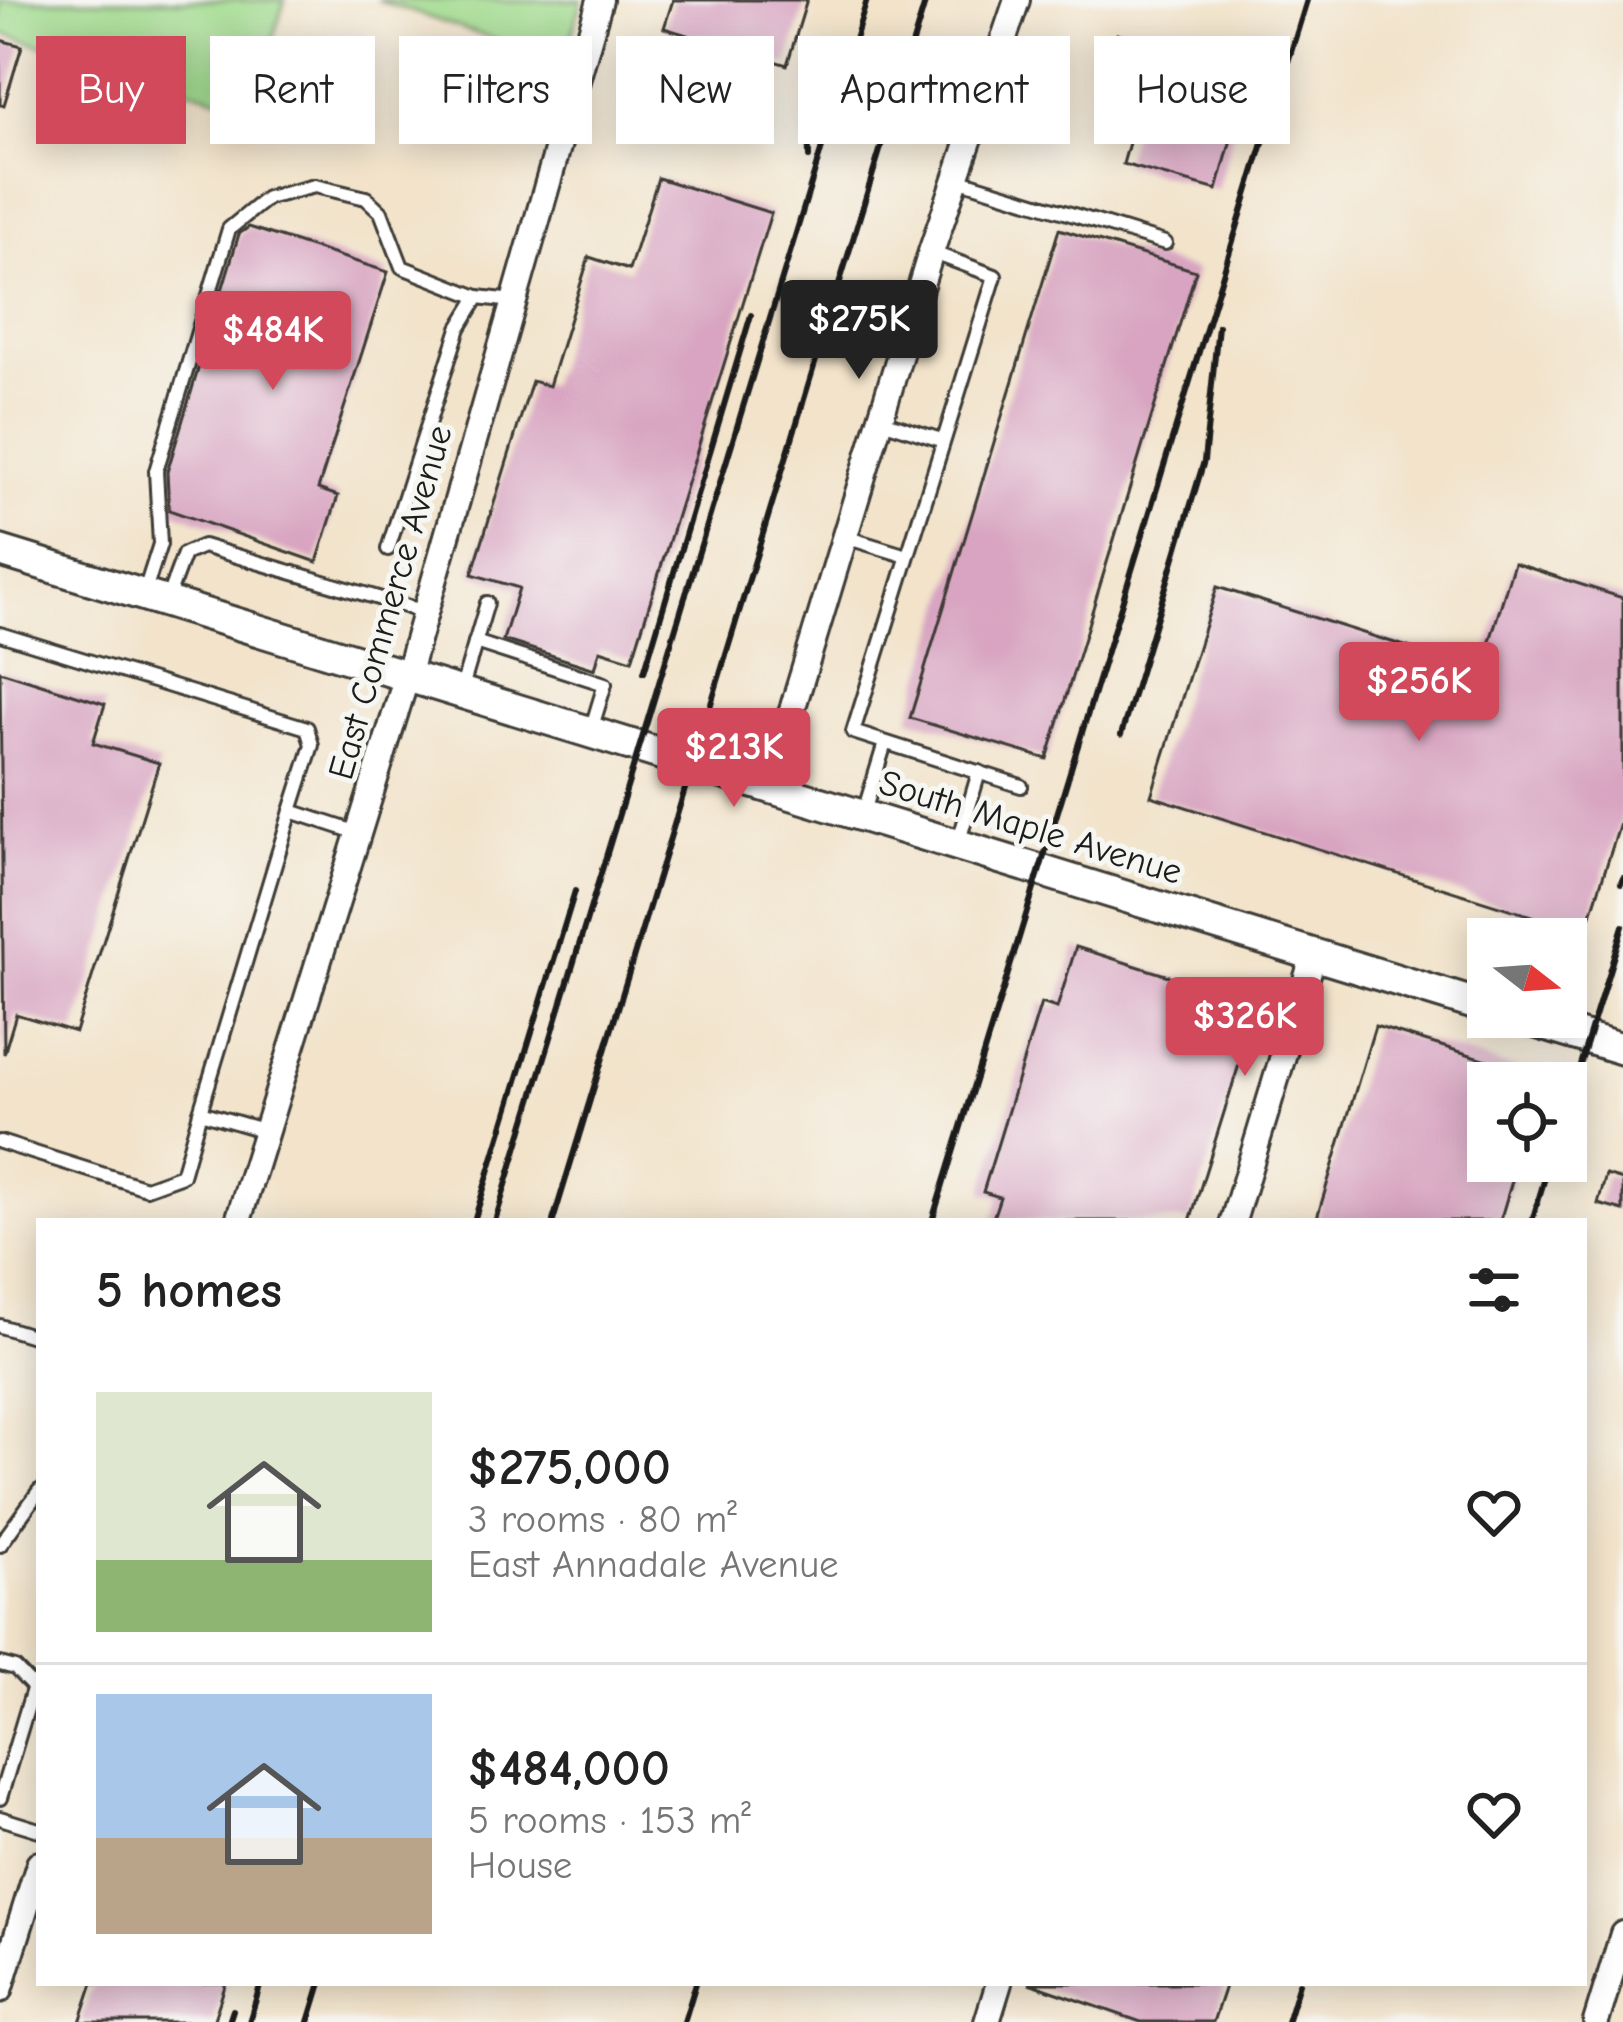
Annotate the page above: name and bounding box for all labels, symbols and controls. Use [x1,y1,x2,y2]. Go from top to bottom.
chip: Buy [36,36,186,144]
chip: Rent [210,36,375,144]
chip: Filters [399,36,592,144]
chip: New [616,36,774,144]
chip: Apartment [798,36,1070,144]
chip: House [1094,36,1290,144]
pin: $275K [775,280,943,382]
pin: $484K [189,291,357,393]
text: $275K [808,296,910,341]
text: $484K [222,307,324,352]
street label: East Commerce Avenue [320,421,461,784]
pin: $256K [1335,642,1503,744]
text: $256K [1366,658,1472,703]
pin: $213K [650,708,818,810]
text: $213K [684,724,784,769]
street label: South Maple Avenue [874,762,1187,893]
north arrow [1467,918,1587,1038]
map controls [1467,918,1587,1182]
pin: $326K [1161,977,1329,1079]
text: $326K [1193,993,1297,1038]
button: locate [1467,1062,1587,1182]
icon: filters [1461,1257,1527,1323]
text: 5 homes [96,1261,282,1320]
text: $275,000 [468,1438,671,1497]
icon: home [192,1440,336,1584]
icon: heart [1461,1479,1527,1545]
text: 3 rooms · 80 m² [468,1497,737,1542]
text: East Annadale Avenue [468,1542,839,1587]
text: $484,000 [468,1739,670,1798]
icon: home [192,1742,336,1886]
icon: heart [1461,1781,1527,1847]
text: 5 rooms · 153 m² [468,1798,751,1843]
text: House [468,1843,572,1888]

